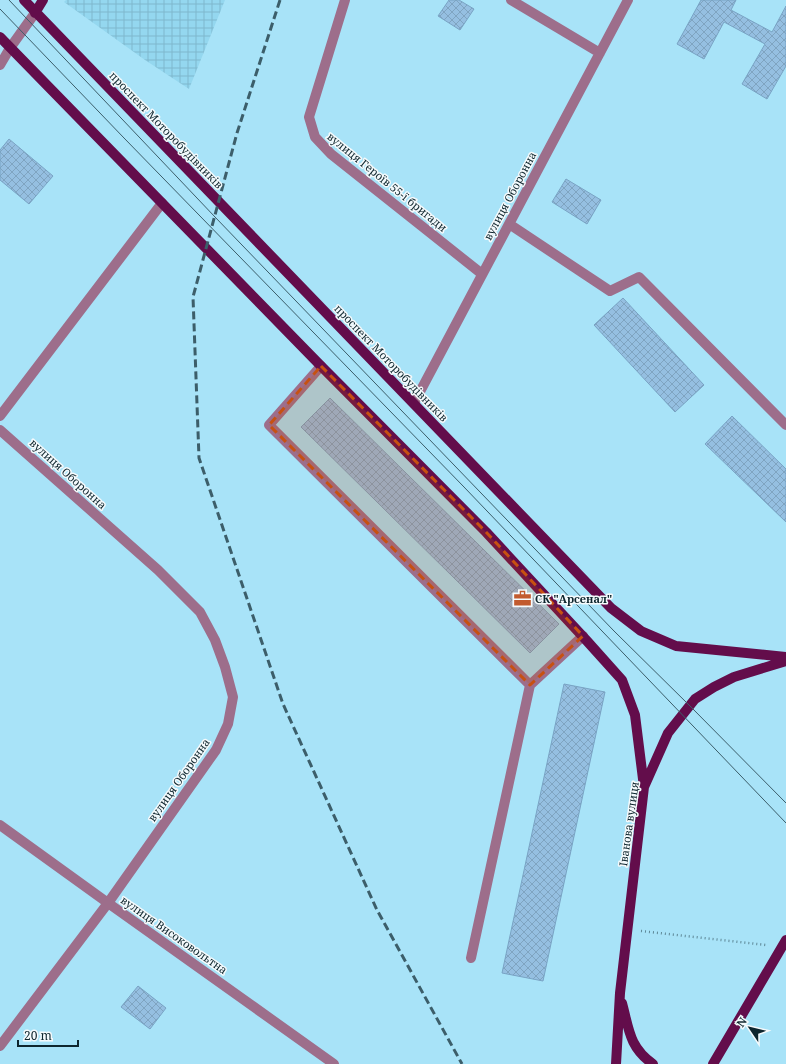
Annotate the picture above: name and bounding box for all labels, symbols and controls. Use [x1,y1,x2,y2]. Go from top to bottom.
street label: проспект Моторобудівників [106,68,226,191]
street label: вулиця Героїв 55-ї бригади [324,129,450,235]
street label: вулиця Оборонна [480,149,539,243]
street label: проспект Моторобудівників [331,301,451,424]
street label: вулиця Оборонна [27,435,110,512]
office icon: СК "Арсенал" [512,589,532,609]
place label: СК "Арсенал" [535,591,612,606]
street label: вулиця Оборонна [144,735,213,824]
street label: Іванова вулиця [615,781,642,867]
street label: вулиця Високовольтна [118,892,231,977]
north arrow [730,1008,770,1048]
text: N [733,1014,750,1030]
scale bar [18,1022,78,1048]
text: 20 m [24,1027,52,1044]

